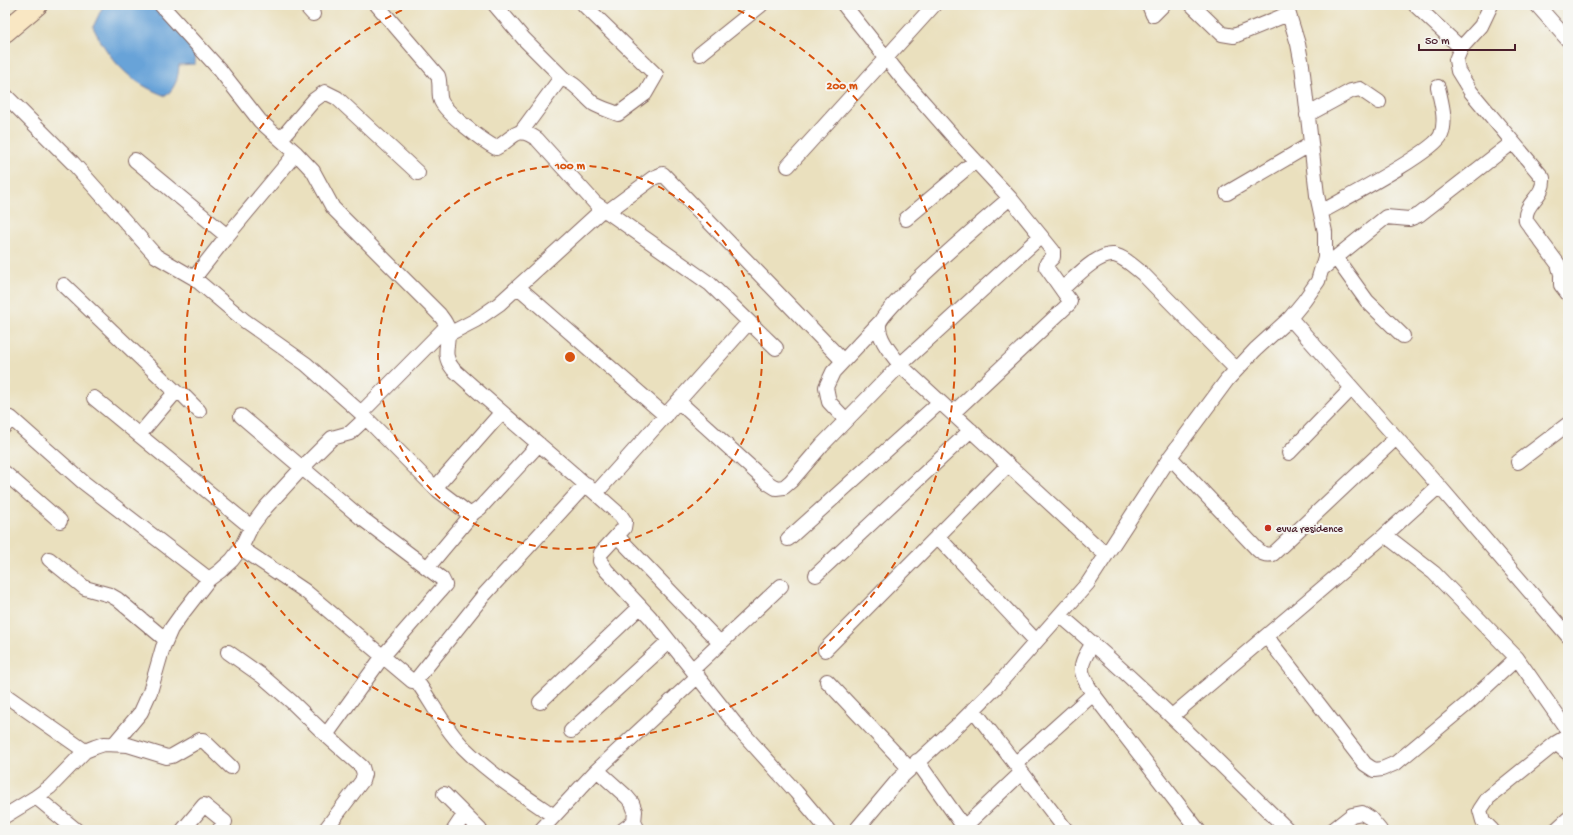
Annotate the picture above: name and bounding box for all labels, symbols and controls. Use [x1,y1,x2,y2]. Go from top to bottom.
scale bar [1419,26,1515,52]
text: 50 m [1425,35,1450,49]
text: 200 m [827,80,858,94]
text: 100 m [554,160,585,174]
centre of rings [563,350,577,364]
marker: evva residence [1263,523,1273,533]
place label: evva residence [1276,524,1343,536]

